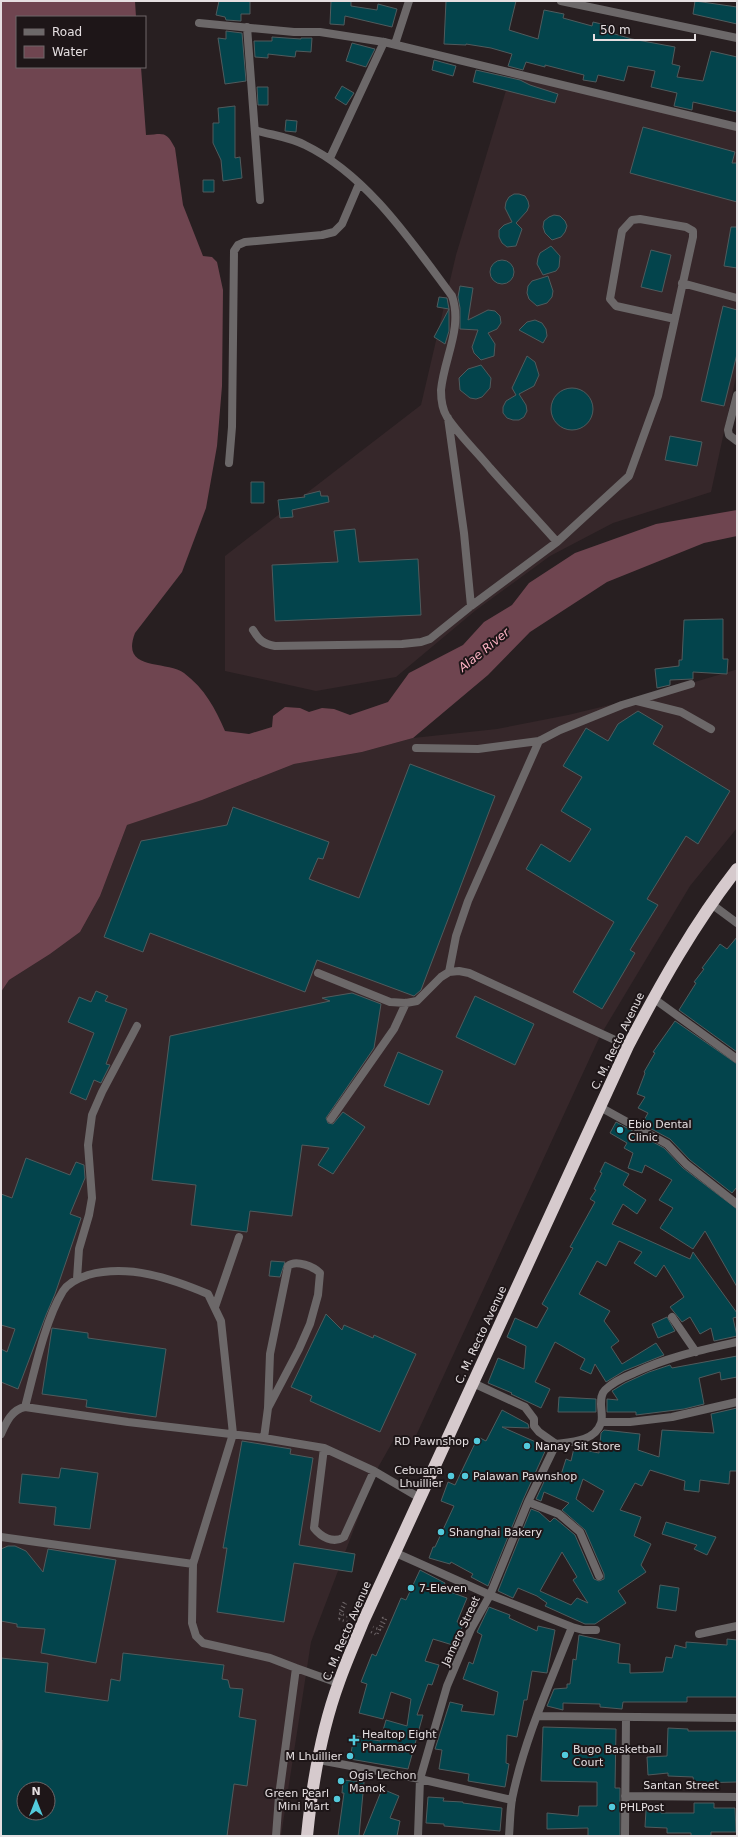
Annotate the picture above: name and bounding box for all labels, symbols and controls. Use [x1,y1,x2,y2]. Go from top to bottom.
legend [16,16,146,68]
scale bar [594,16,695,42]
text: 50 m [600,23,631,37]
text: Road [52,25,82,39]
text: Water [52,45,88,59]
water label: Alae River [455,625,513,675]
street label: C. M. Recto Avenue [589,990,647,1092]
place label: Ebio Dental Clinic [628,1118,692,1144]
marker: Ebio Dental Clinic [615,1125,625,1135]
street label: C. M. Recto Avenue [453,1284,509,1386]
place label: RD Pawnshop [394,1435,469,1448]
marker: RD Pawnshop [472,1436,482,1446]
place label: Nanay Sit Store [535,1440,621,1453]
marker: Nanay Sit Store [522,1441,532,1451]
place label: Cebuana Lhuillier [394,1464,443,1490]
place label: Palawan Pawnshop [473,1470,577,1483]
marker: Cebuana Lhuillier [446,1471,456,1481]
marker: Palawan Pawnshop [460,1471,470,1481]
place label: Shanghai Bakery [449,1526,542,1539]
marker: Shanghai Bakery [436,1527,446,1537]
street label: C. M. Recto Avenue [320,1579,374,1683]
place label: 7-Eleven [419,1582,467,1595]
marker: 7-Eleven [406,1583,416,1593]
street label: Jamero Street [439,1593,483,1669]
place label: Healtop Eight Pharmacy [362,1728,437,1754]
marker: Healtop Eight Pharmacy [349,1735,359,1745]
place label: Bugo Basketball Court [573,1743,662,1769]
place label: M Lhuillier [285,1750,342,1763]
marker: Bugo Basketball Court [560,1750,570,1760]
marker: M Lhuillier [345,1751,355,1761]
place label: Ogis Lechon Manok [349,1769,416,1795]
marker: Ogis Lechon Manok [336,1776,346,1786]
street label: Santan Street [643,1779,720,1792]
north arrow [16,1781,56,1821]
text: N [31,1785,41,1798]
place label: Green Pearl Mini Mart [265,1787,330,1813]
marker: Green Pearl Mini Mart [332,1794,342,1804]
place label: PHLPost [620,1801,665,1814]
marker: PHLPost [607,1802,617,1812]

